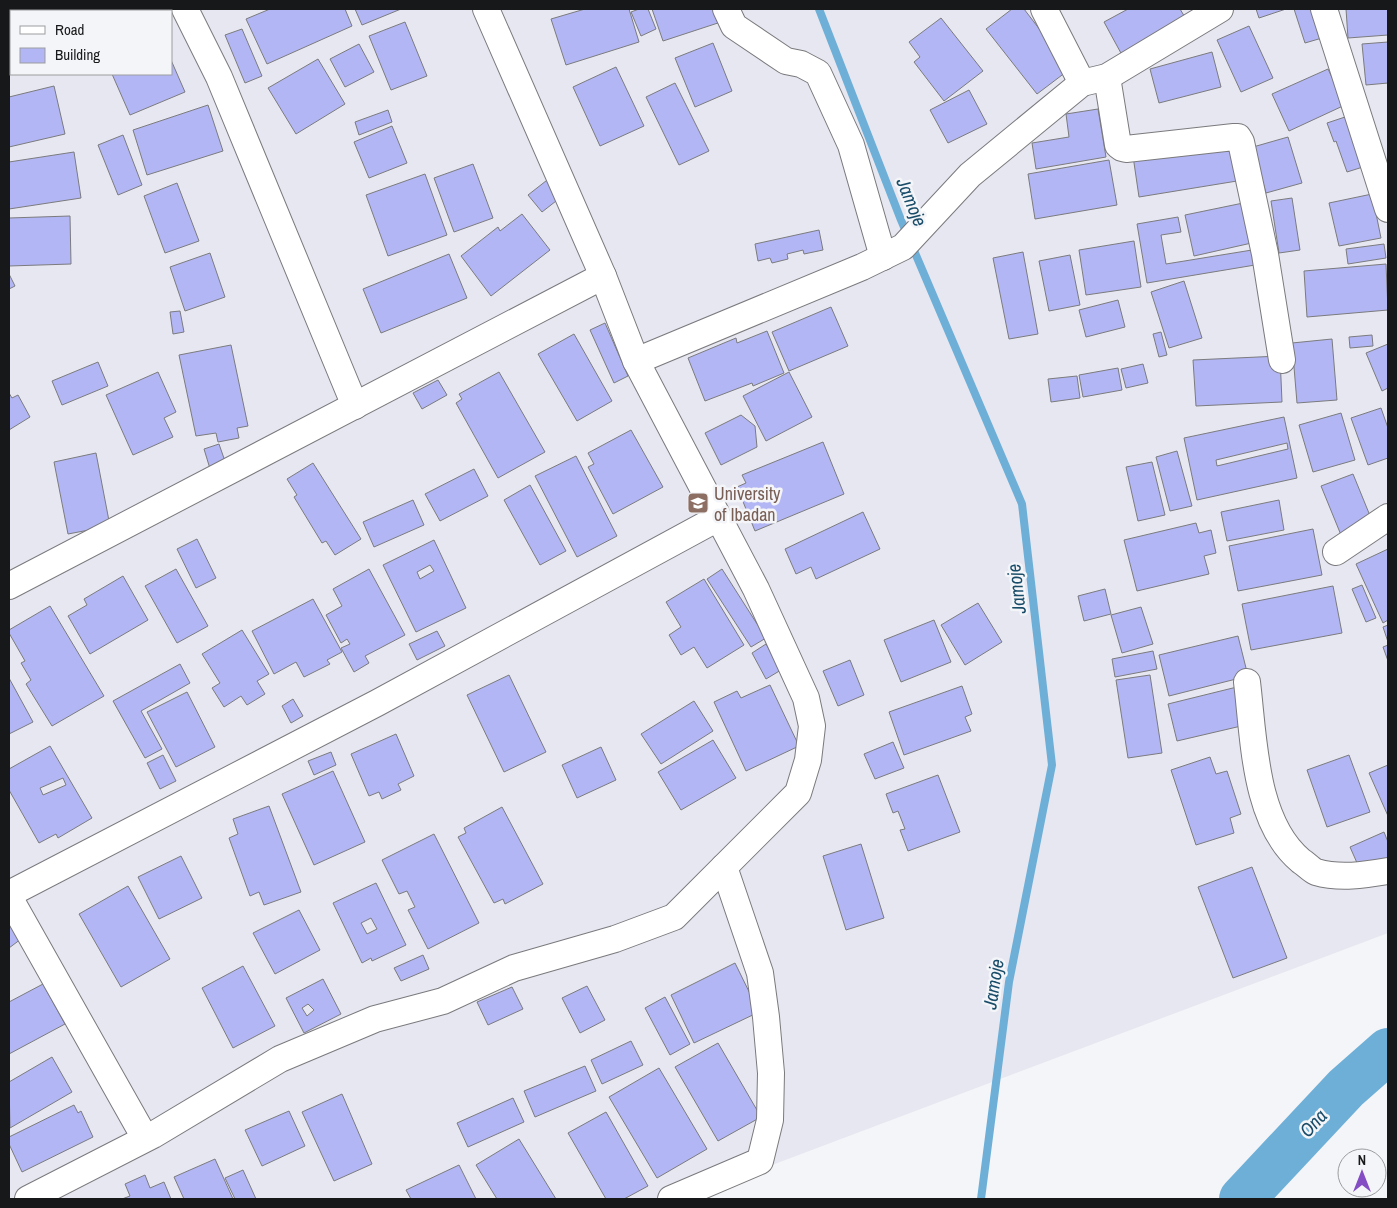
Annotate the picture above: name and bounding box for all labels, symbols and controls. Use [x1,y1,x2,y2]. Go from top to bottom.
legend [10,10,172,75]
text: Road [55,19,84,40]
text: Building [55,44,100,65]
water label: Jamoje [890,173,933,230]
place label: University of Ibadan [714,481,781,527]
school or university icon: University of Ibadan [686,491,710,515]
water label: Jamoje [1000,562,1032,616]
water label: Jamoje [976,957,1010,1012]
water label: Ona [1293,1103,1333,1143]
north arrow [1337,1148,1387,1198]
text: N [1358,1151,1366,1169]

